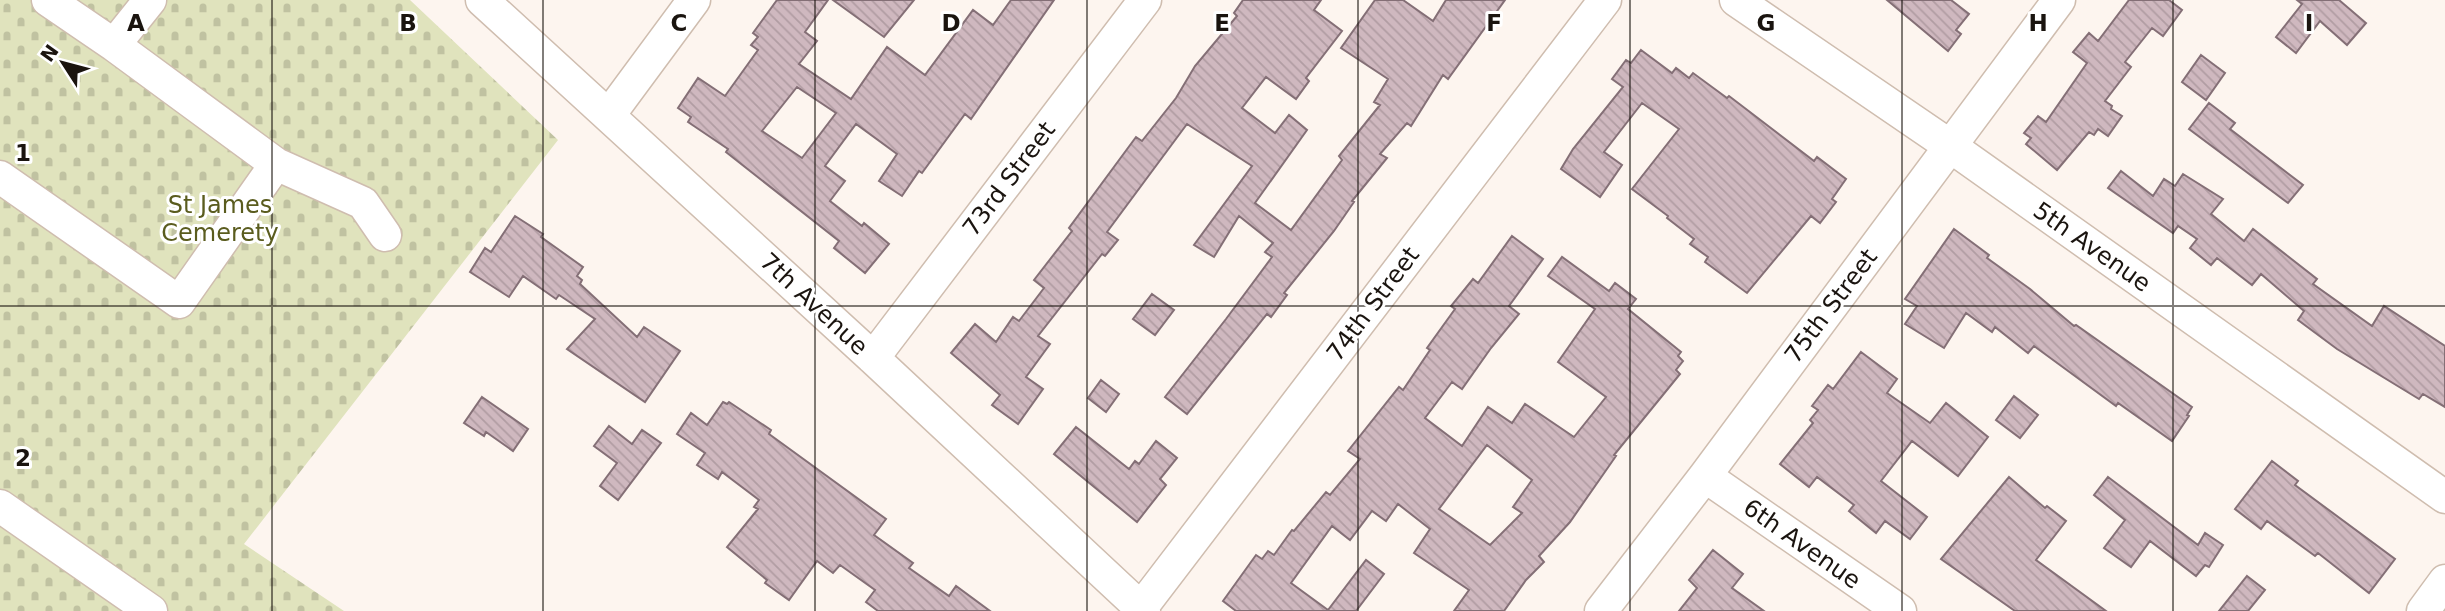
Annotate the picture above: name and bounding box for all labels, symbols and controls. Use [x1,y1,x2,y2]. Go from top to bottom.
text: A [127,10,145,36]
text: B [399,10,417,36]
text: C [671,10,687,36]
text: D [941,10,961,36]
text: E [1214,10,1230,36]
text: F [1486,10,1502,36]
text: G [1757,10,1775,36]
text: H [2028,10,2048,36]
text: I [2305,10,2313,36]
north arrow [28,28,98,98]
text: N [36,40,63,66]
street label: 73rd Street [957,116,1061,242]
text: 1 [15,140,31,166]
park label: St James Cemerety [161,191,279,247]
street label: 5th Avenue [2028,196,2156,298]
street label: 74th Street [1321,241,1425,367]
street label: 75th Street [1779,243,1883,369]
street label: 7th Avenue [754,247,874,361]
text: 2 [15,445,31,471]
street label: 6th Avenue [1738,493,1866,595]

